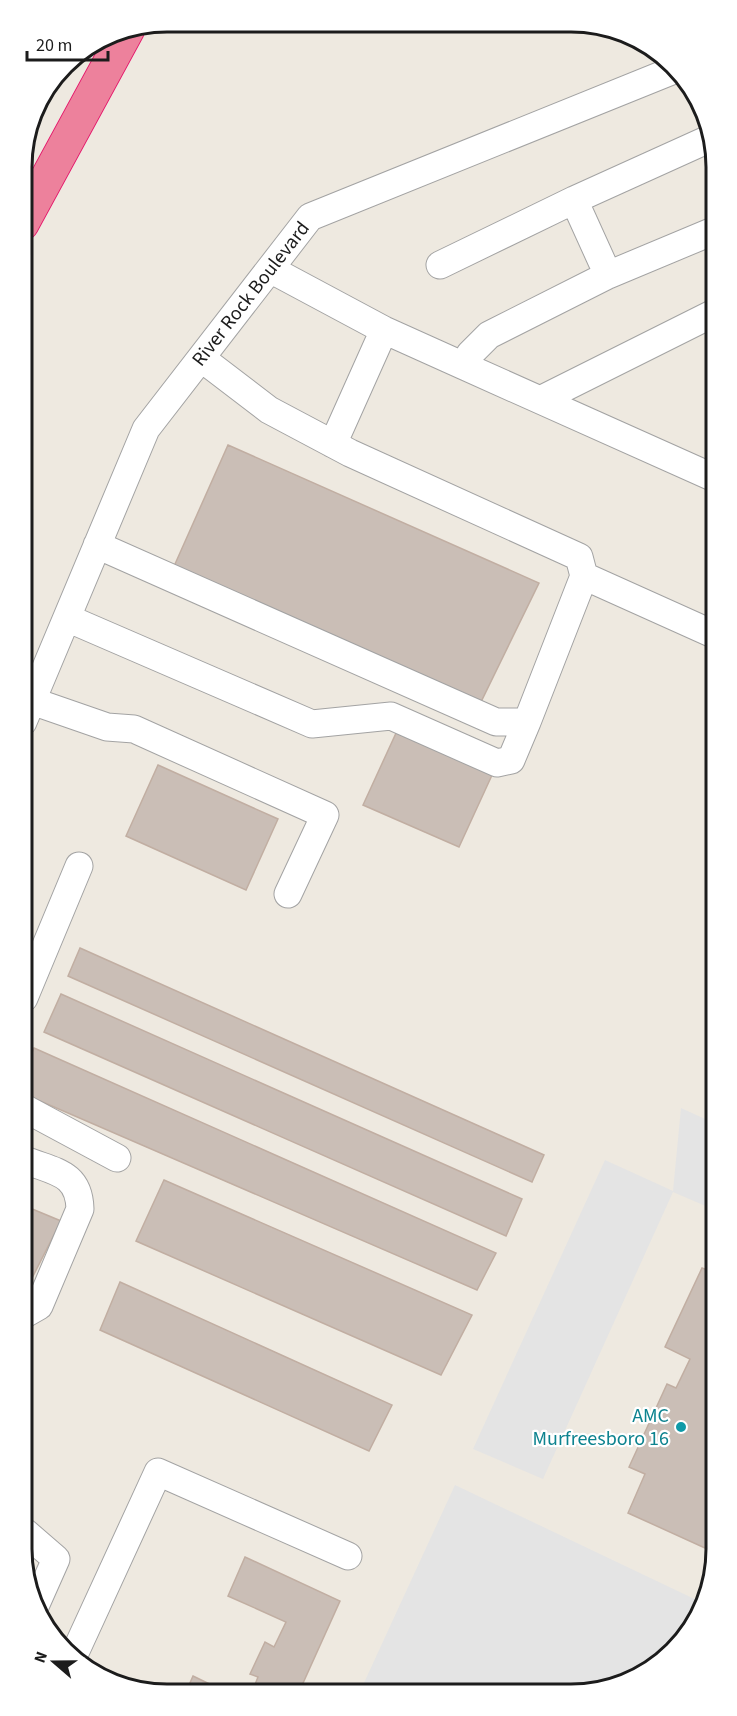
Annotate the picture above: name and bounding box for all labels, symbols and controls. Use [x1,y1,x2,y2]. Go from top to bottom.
scale bar [27,24,108,62]
text: 20 m [36,33,72,58]
street label: River Rock Boulevard [186,216,316,372]
place label: AMC Murfreesboro 16 [532,1402,669,1453]
marker: AMC Murfreesboro 16 [674,1420,688,1434]
north arrow [24,1632,84,1692]
text: N [29,1648,53,1666]

